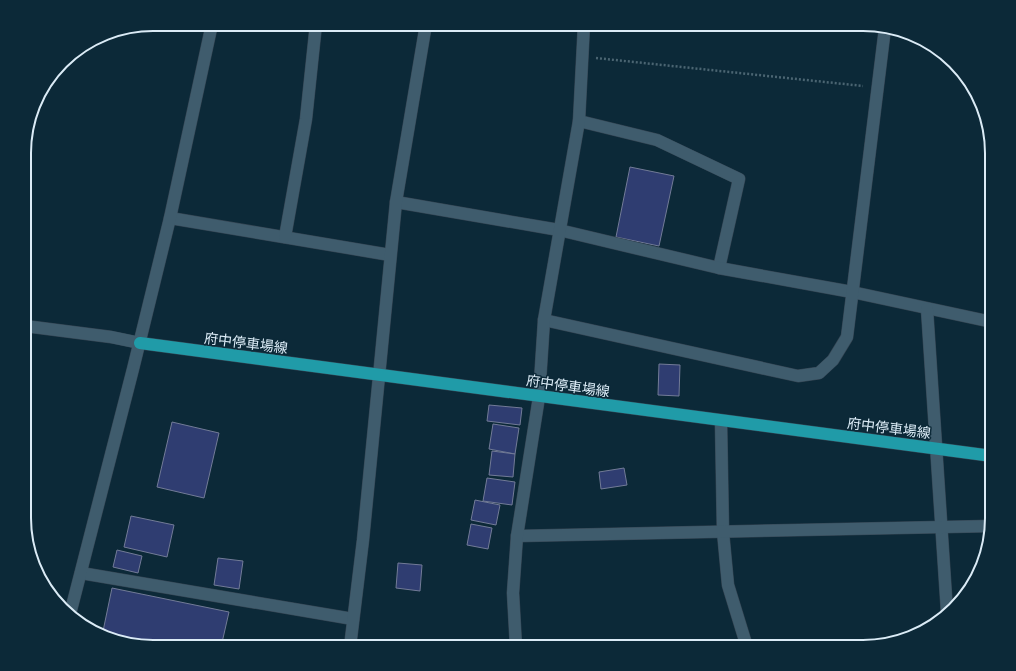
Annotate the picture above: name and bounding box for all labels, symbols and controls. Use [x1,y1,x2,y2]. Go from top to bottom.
street label: 府中停車場線 [203,330,289,356]
street label: 府中停車場線 [525,372,611,400]
street label: 府中停車場線 [846,415,932,441]

